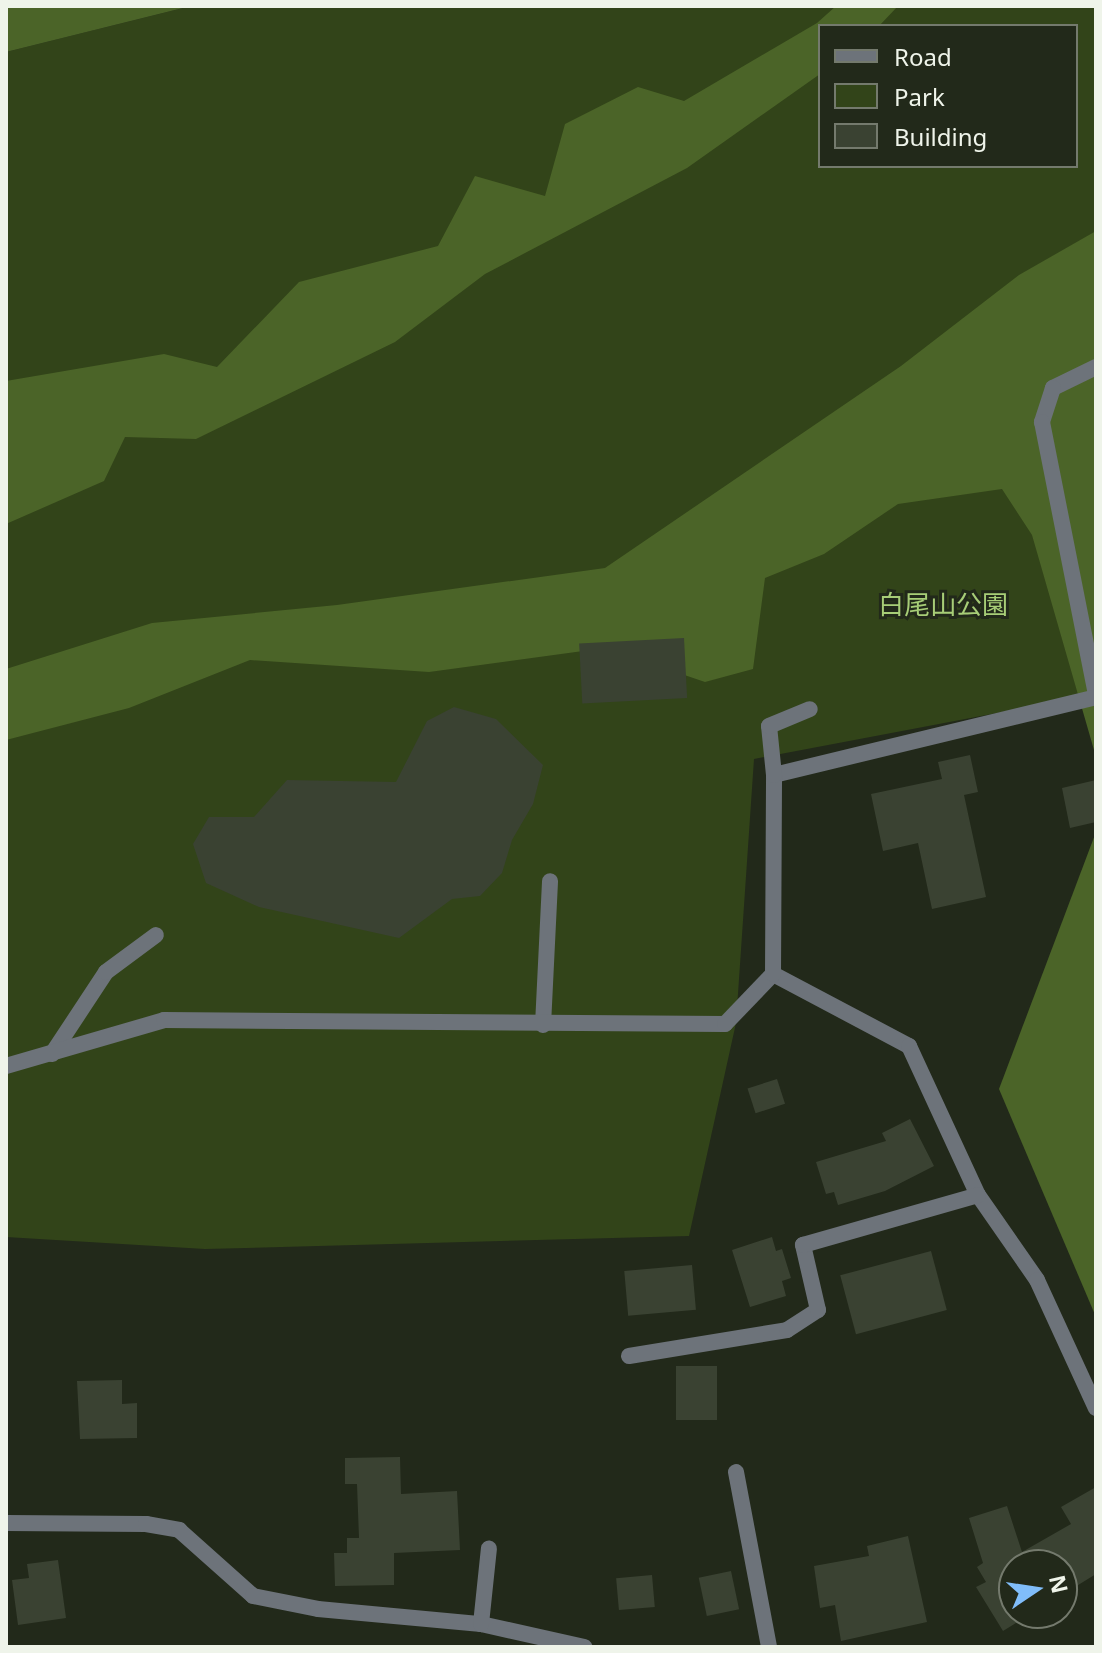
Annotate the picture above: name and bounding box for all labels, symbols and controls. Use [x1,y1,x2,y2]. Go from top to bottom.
legend [818,24,1078,168]
text: Road [894,40,952,73]
text: Park [894,80,945,113]
text: Building [894,120,987,153]
park label: 白尾山公園 [878,589,1008,621]
north arrow [998,1549,1078,1629]
text: N [1043,1572,1076,1596]

